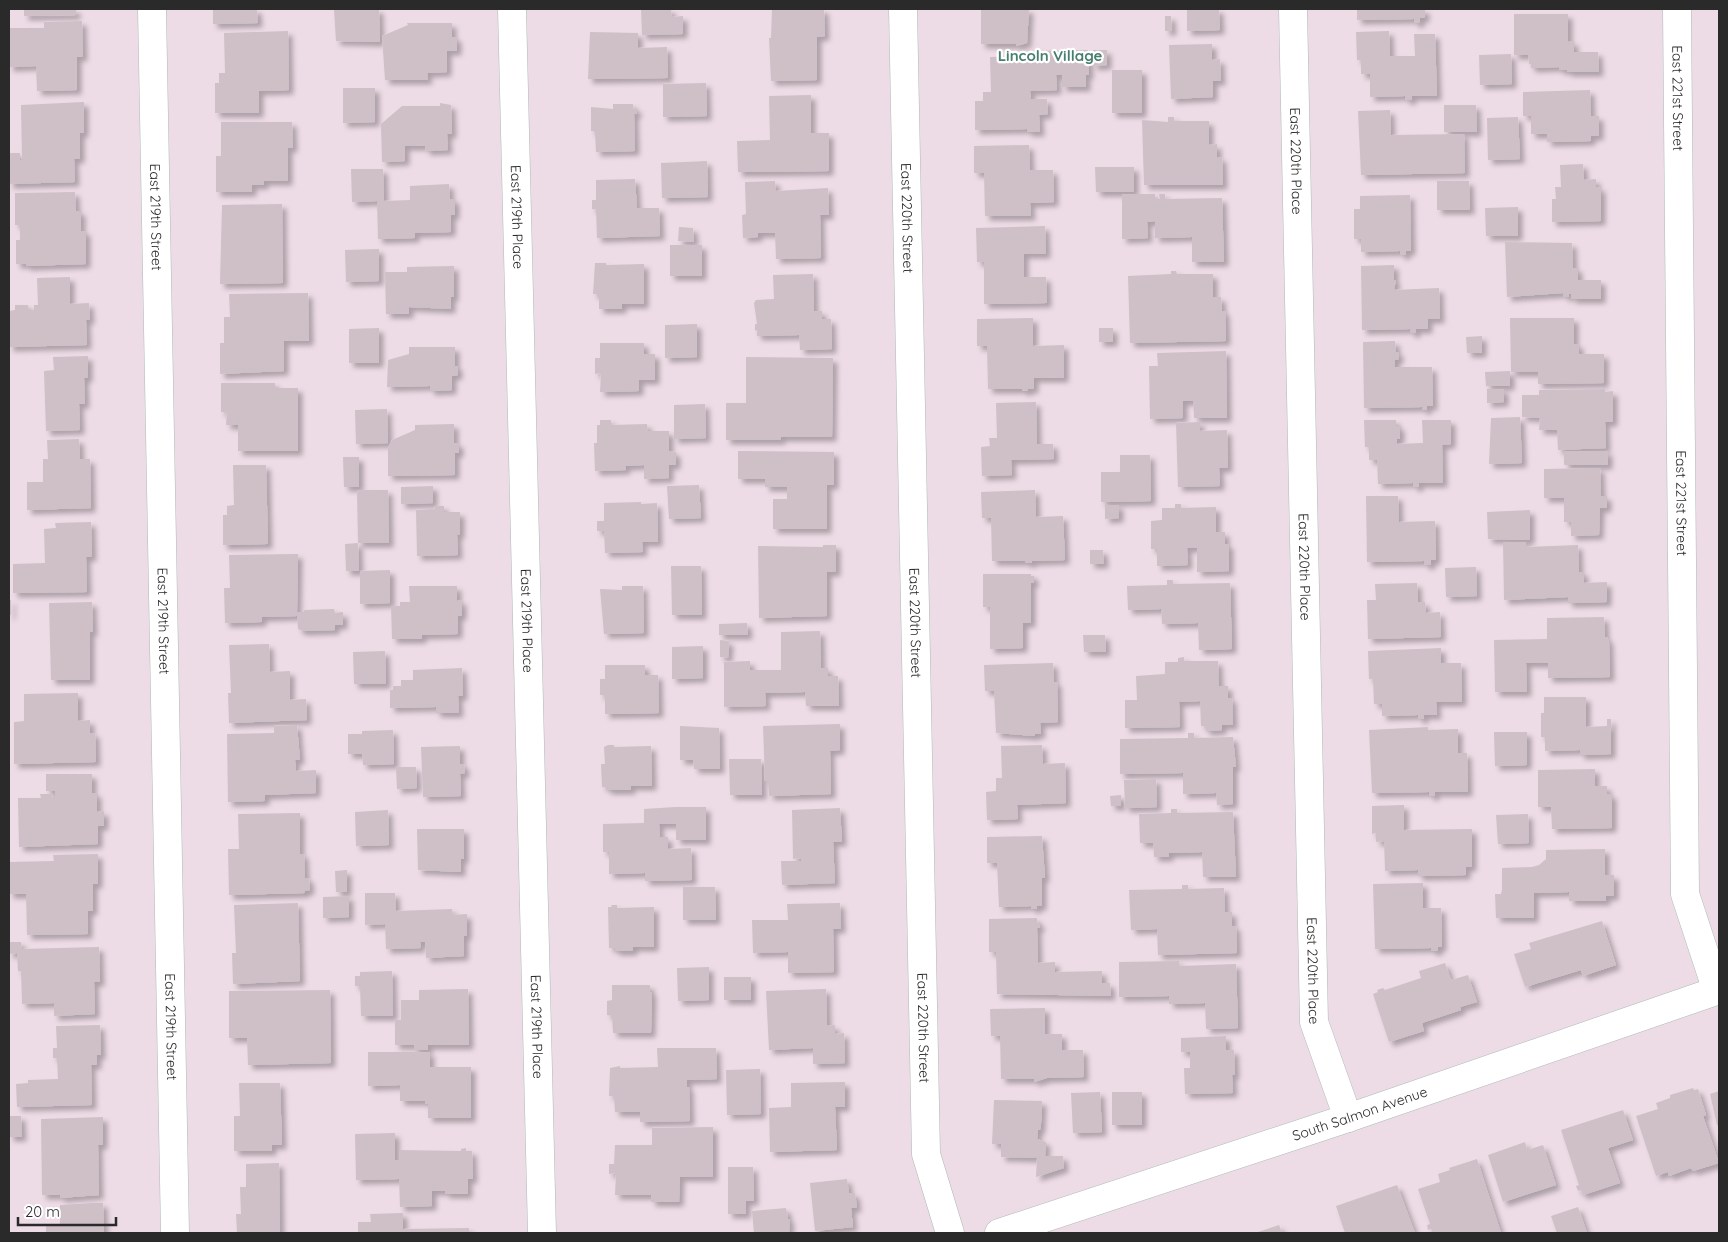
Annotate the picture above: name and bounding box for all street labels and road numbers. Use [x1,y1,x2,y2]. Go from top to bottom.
street label: East 221st Street [1668,45,1687,151]
street label: East 220th Place [1286,107,1306,215]
street label: East 219th Street [146,163,166,271]
street label: East 220th Street [897,163,917,274]
street label: East 219th Place [507,165,527,269]
street label: East 221st Street [1672,450,1691,556]
street label: East 220th Place [1294,513,1315,621]
street label: East 219th Street [153,567,174,675]
street label: East 220th Street [905,568,925,678]
street label: East 219th Place [517,569,537,673]
street label: East 220th Place [1303,917,1323,1025]
street label: East 220th Street [913,972,934,1083]
street label: East 219th Street [161,973,181,1081]
street label: East 219th Place [527,974,547,1079]
street label: South Salmon Avenue [1290,1082,1430,1145]

